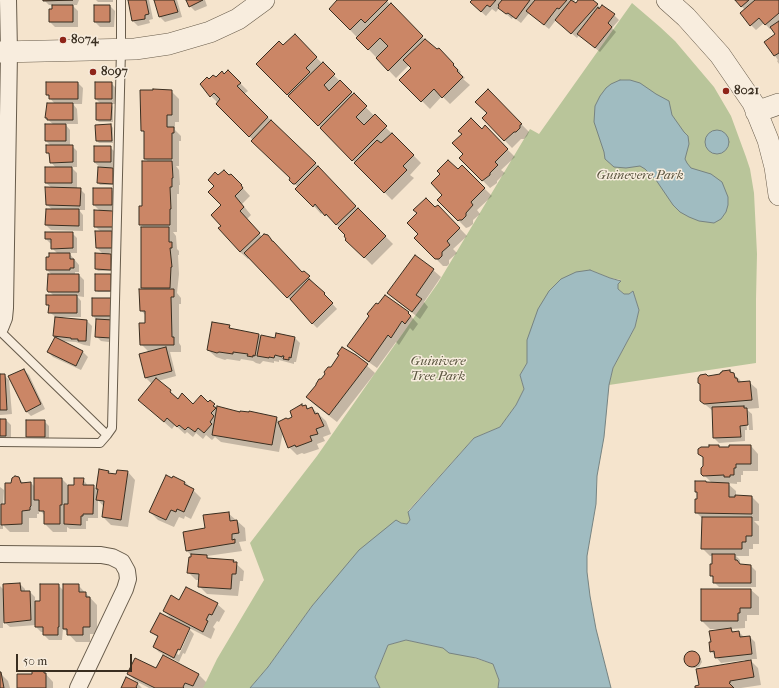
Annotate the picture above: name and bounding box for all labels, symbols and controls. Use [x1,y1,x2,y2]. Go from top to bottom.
place label: 8074 [71,32,98,48]
marker: 8074 [58,35,68,45]
place label: 8097 [101,64,128,80]
marker: 8097 [88,67,98,77]
place label: 8021 [734,83,759,99]
marker: 8021 [721,86,731,96]
park label: Guinevere Park [597,168,683,184]
park label: Guinivere Tree Park [411,354,465,385]
scale bar [18,646,134,672]
text: 50 m [23,654,47,668]

